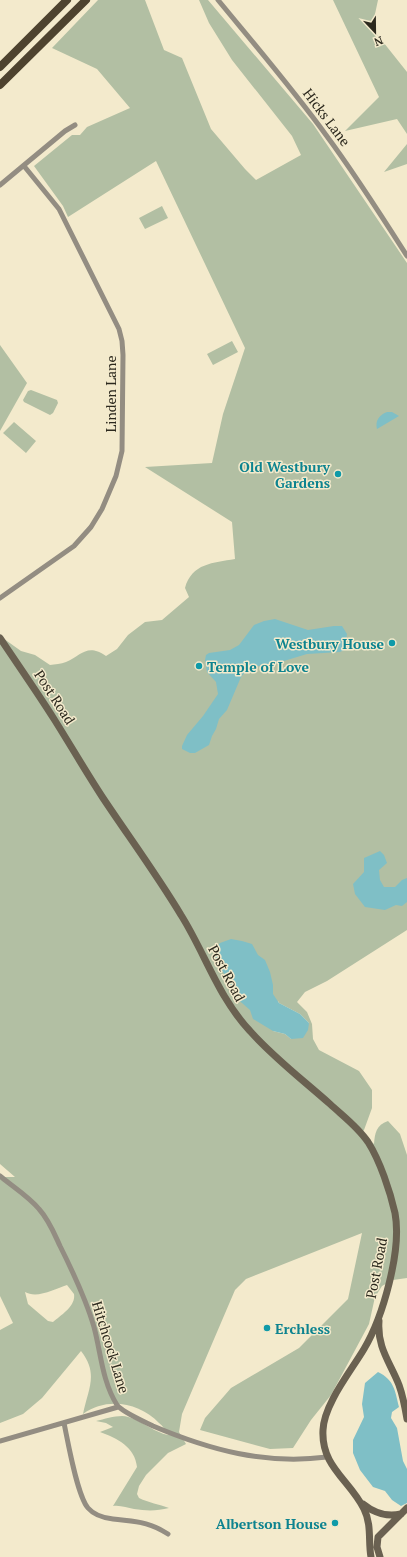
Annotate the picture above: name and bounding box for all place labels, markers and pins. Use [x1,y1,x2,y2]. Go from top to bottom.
place label: Old Westbury Gardens [239,457,331,492]
marker: Old Westbury Gardens [333,469,343,479]
place label: Westbury House [275,634,384,653]
marker: Westbury House [387,638,397,648]
place label: Temple of Love [207,657,309,676]
marker: Temple of Love [194,661,204,671]
place label: Erchless [275,1319,330,1338]
marker: Erchless [262,1323,272,1333]
place label: Albertson House [216,1514,327,1533]
marker: Albertson House [330,1518,340,1528]

